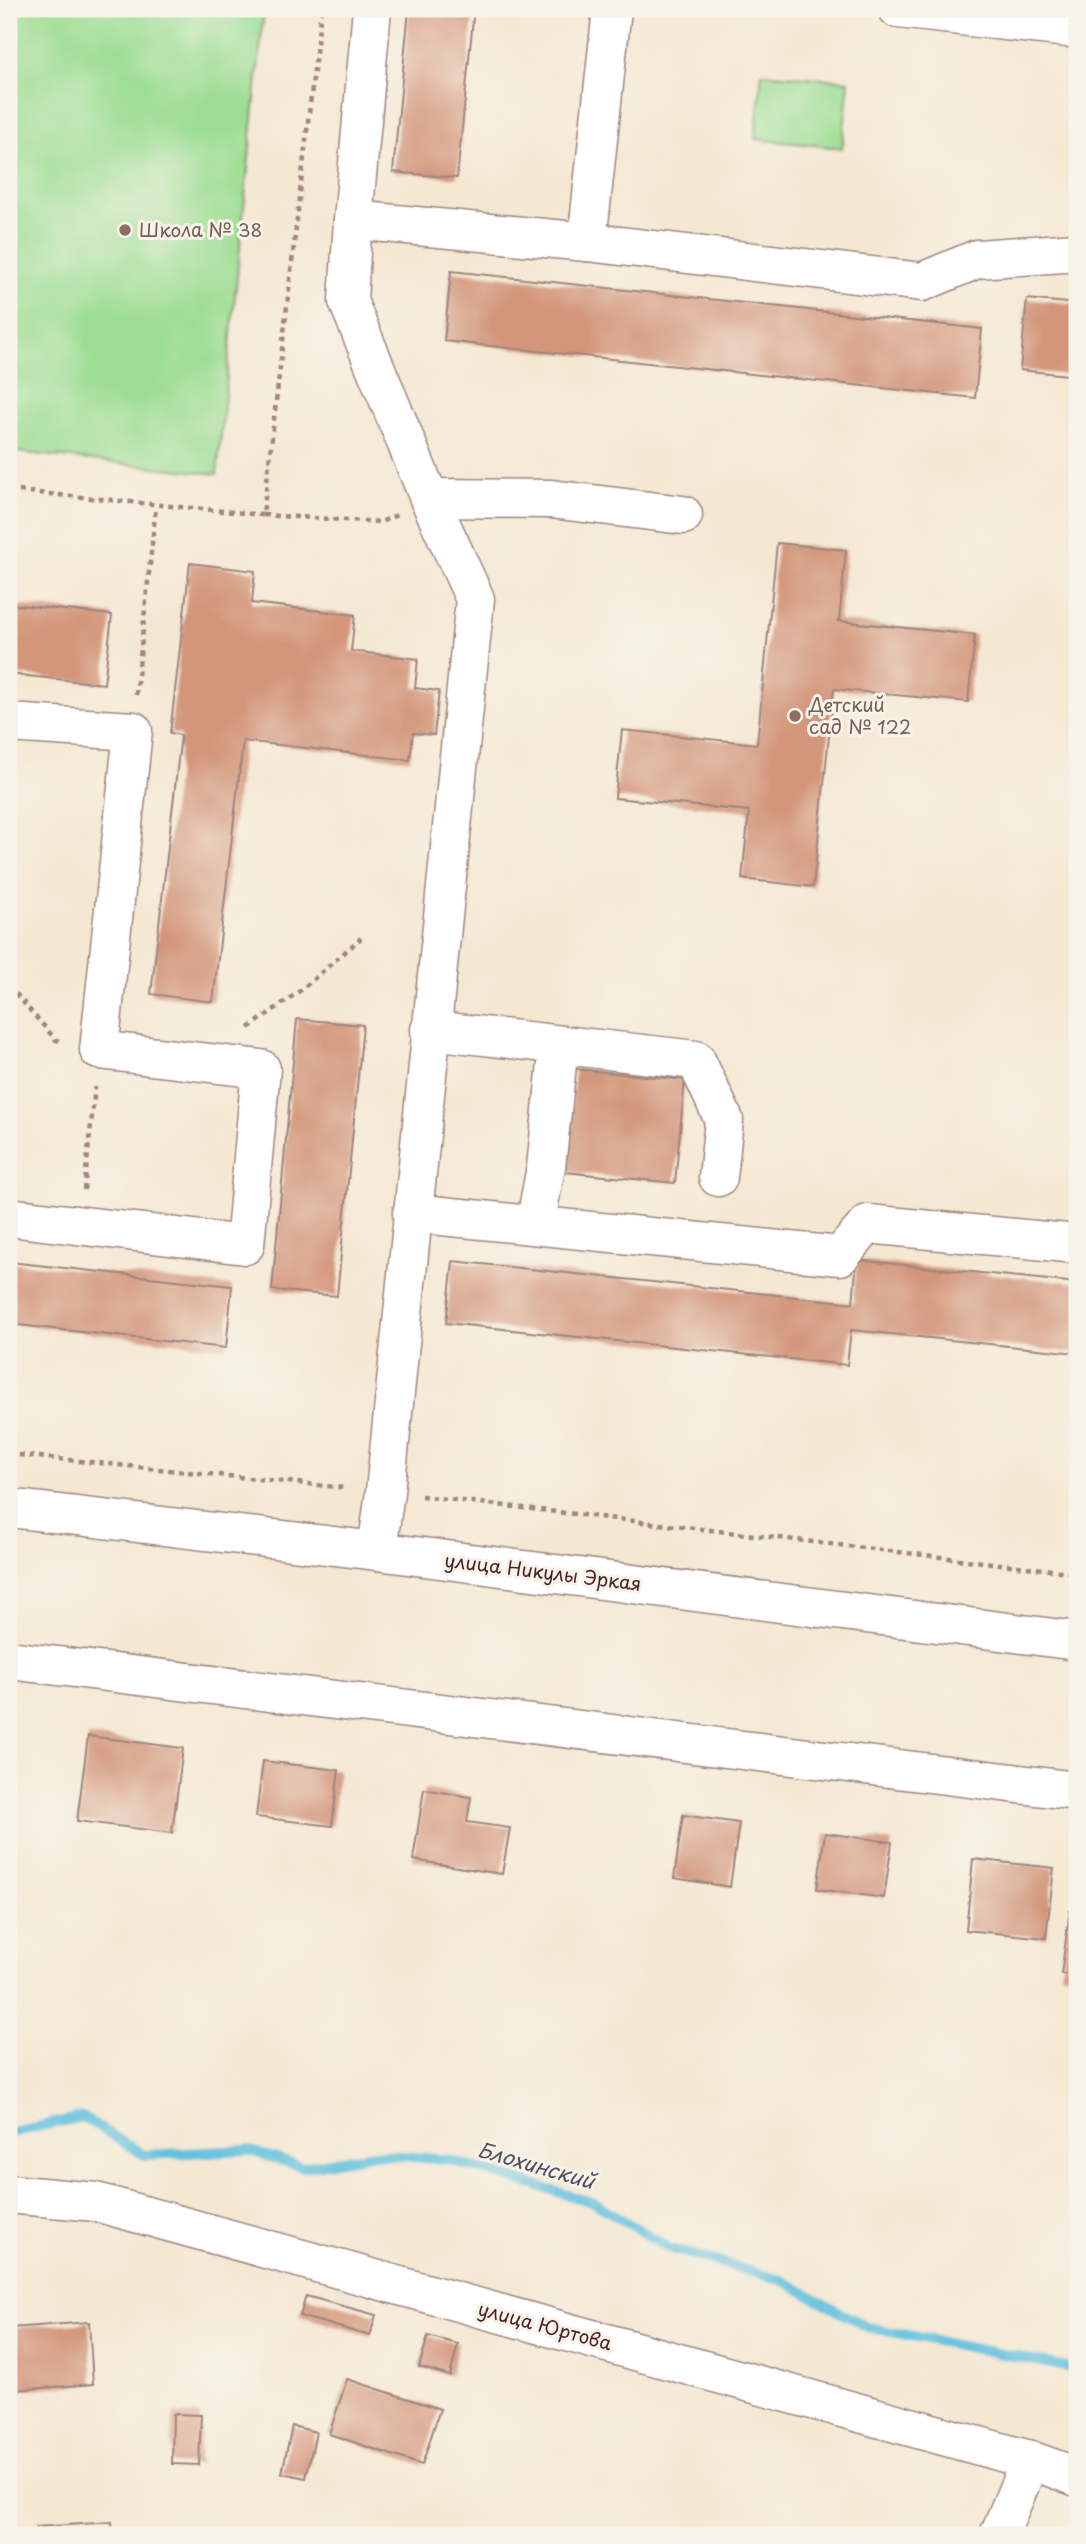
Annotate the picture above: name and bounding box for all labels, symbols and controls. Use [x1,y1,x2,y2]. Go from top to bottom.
place label: Школа № 38 [139,215,262,243]
marker: Школа № 38 [117,222,133,238]
place label: Детский сад № 122 [808,690,911,740]
marker: Детский сад № 122 [787,708,803,724]
street label: улица Никулы Эркая [443,1545,643,1597]
water label: Блохинский [475,2132,601,2197]
street label: улица Юртова [475,2294,615,2356]

